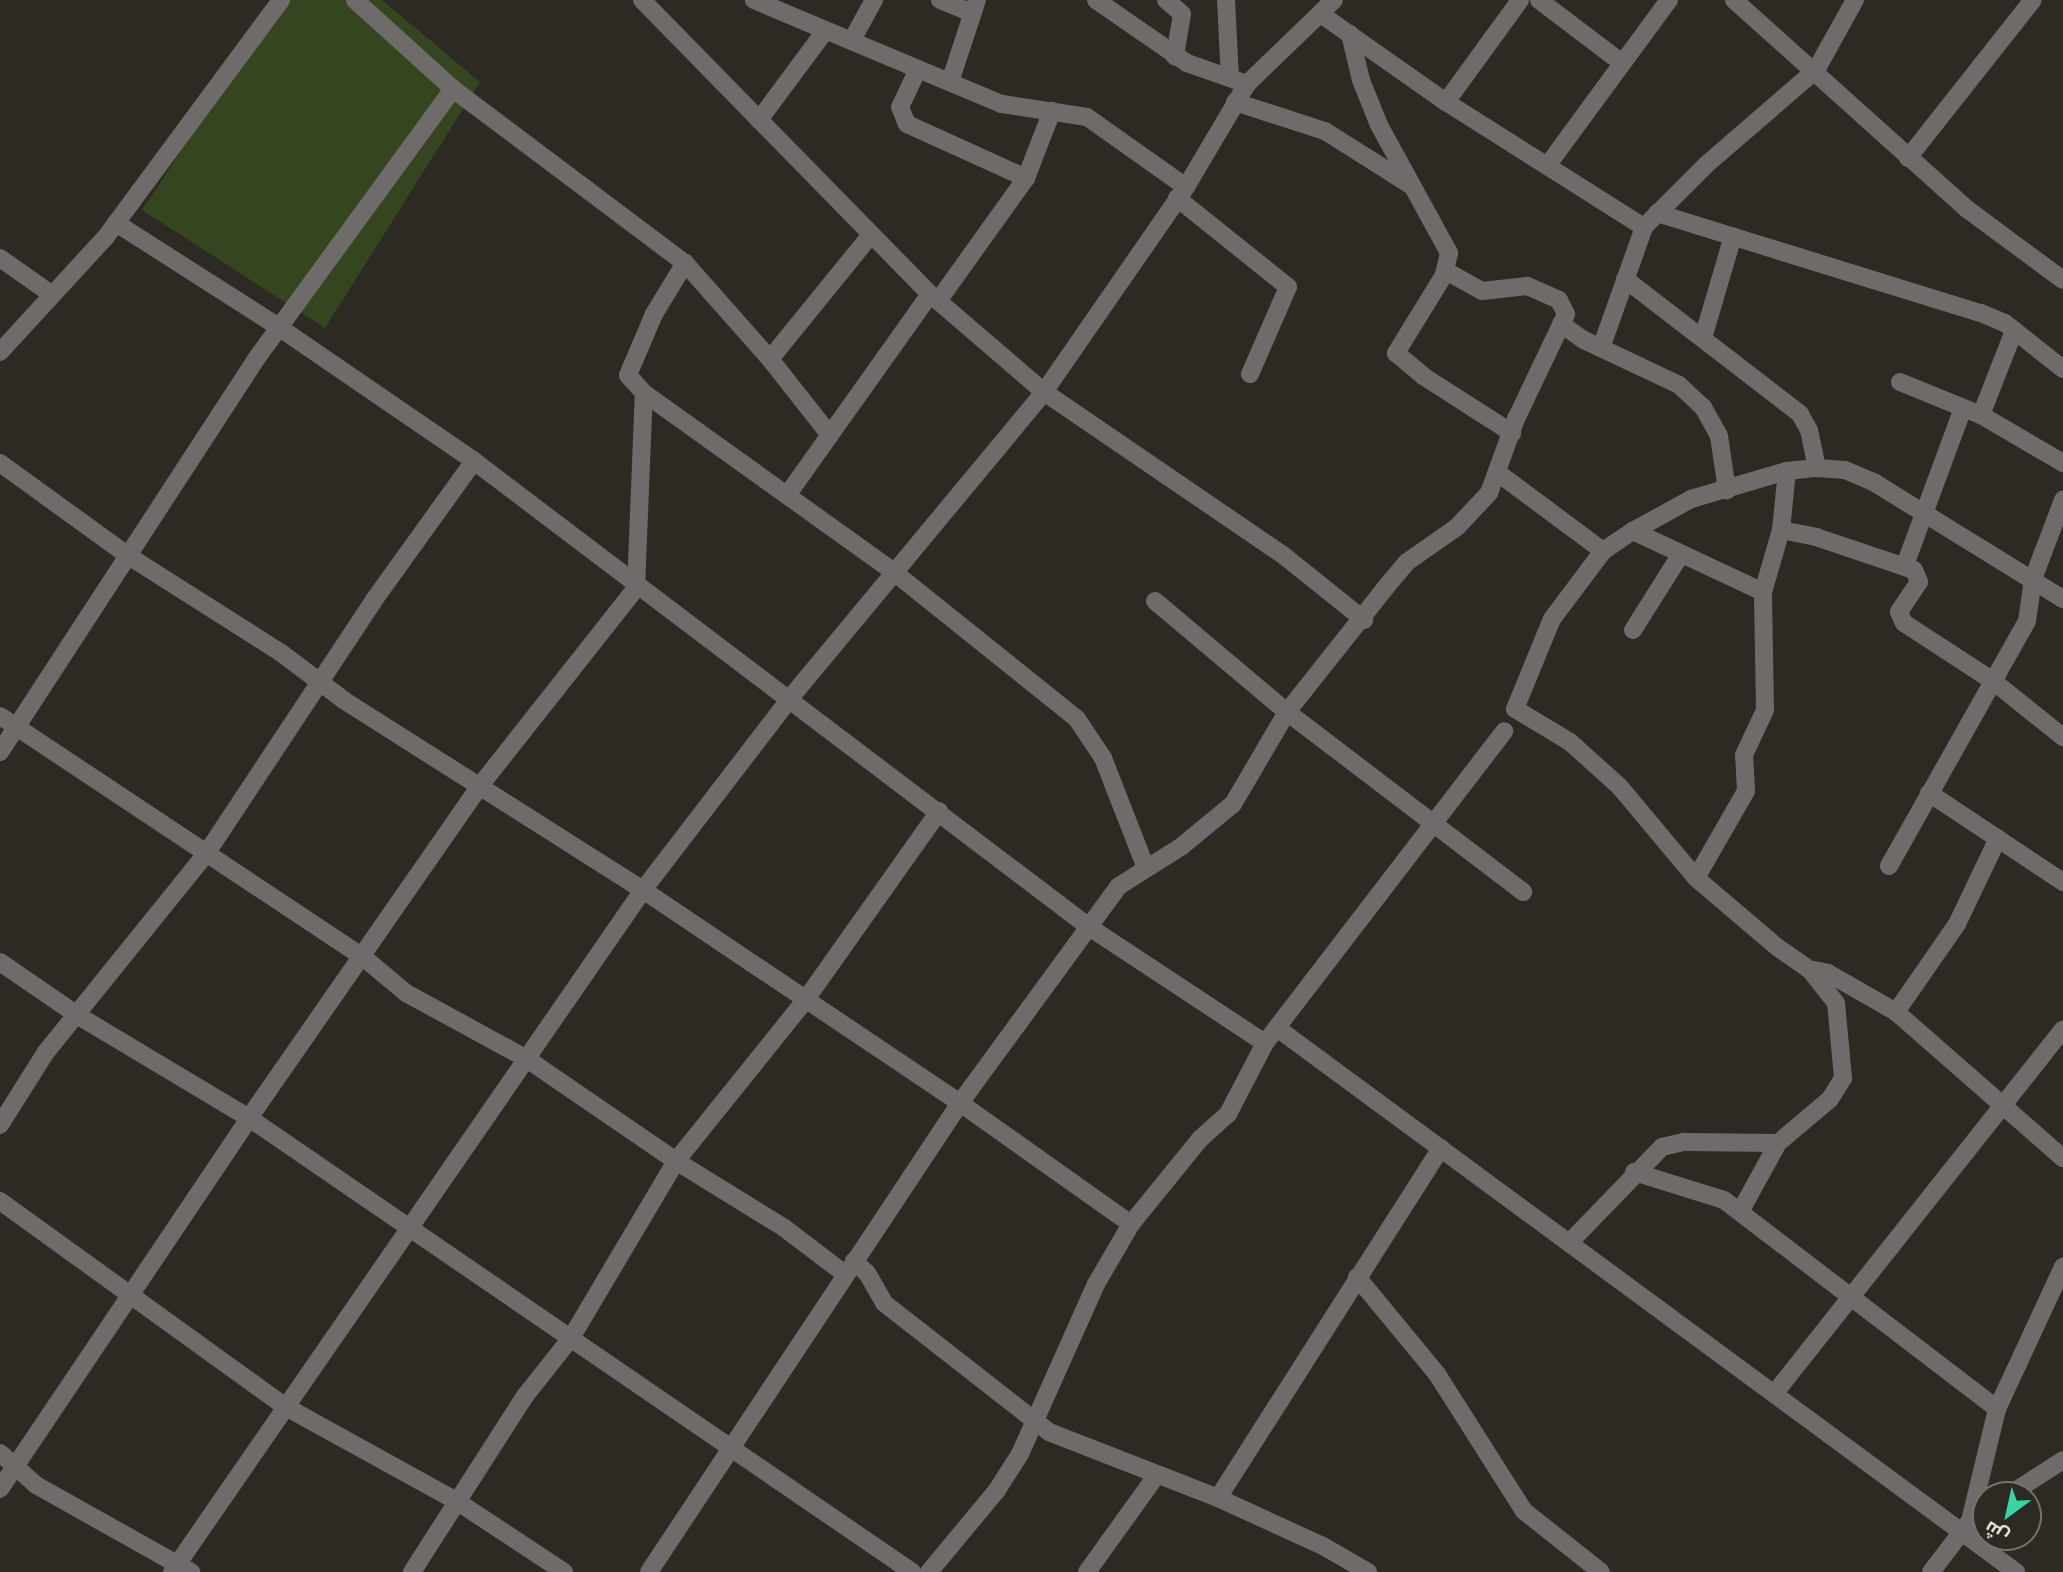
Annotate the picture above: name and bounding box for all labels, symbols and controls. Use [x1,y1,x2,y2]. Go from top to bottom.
north arrow [1972,1481,2042,1551]
text: ش [1980,1516,2013,1549]

